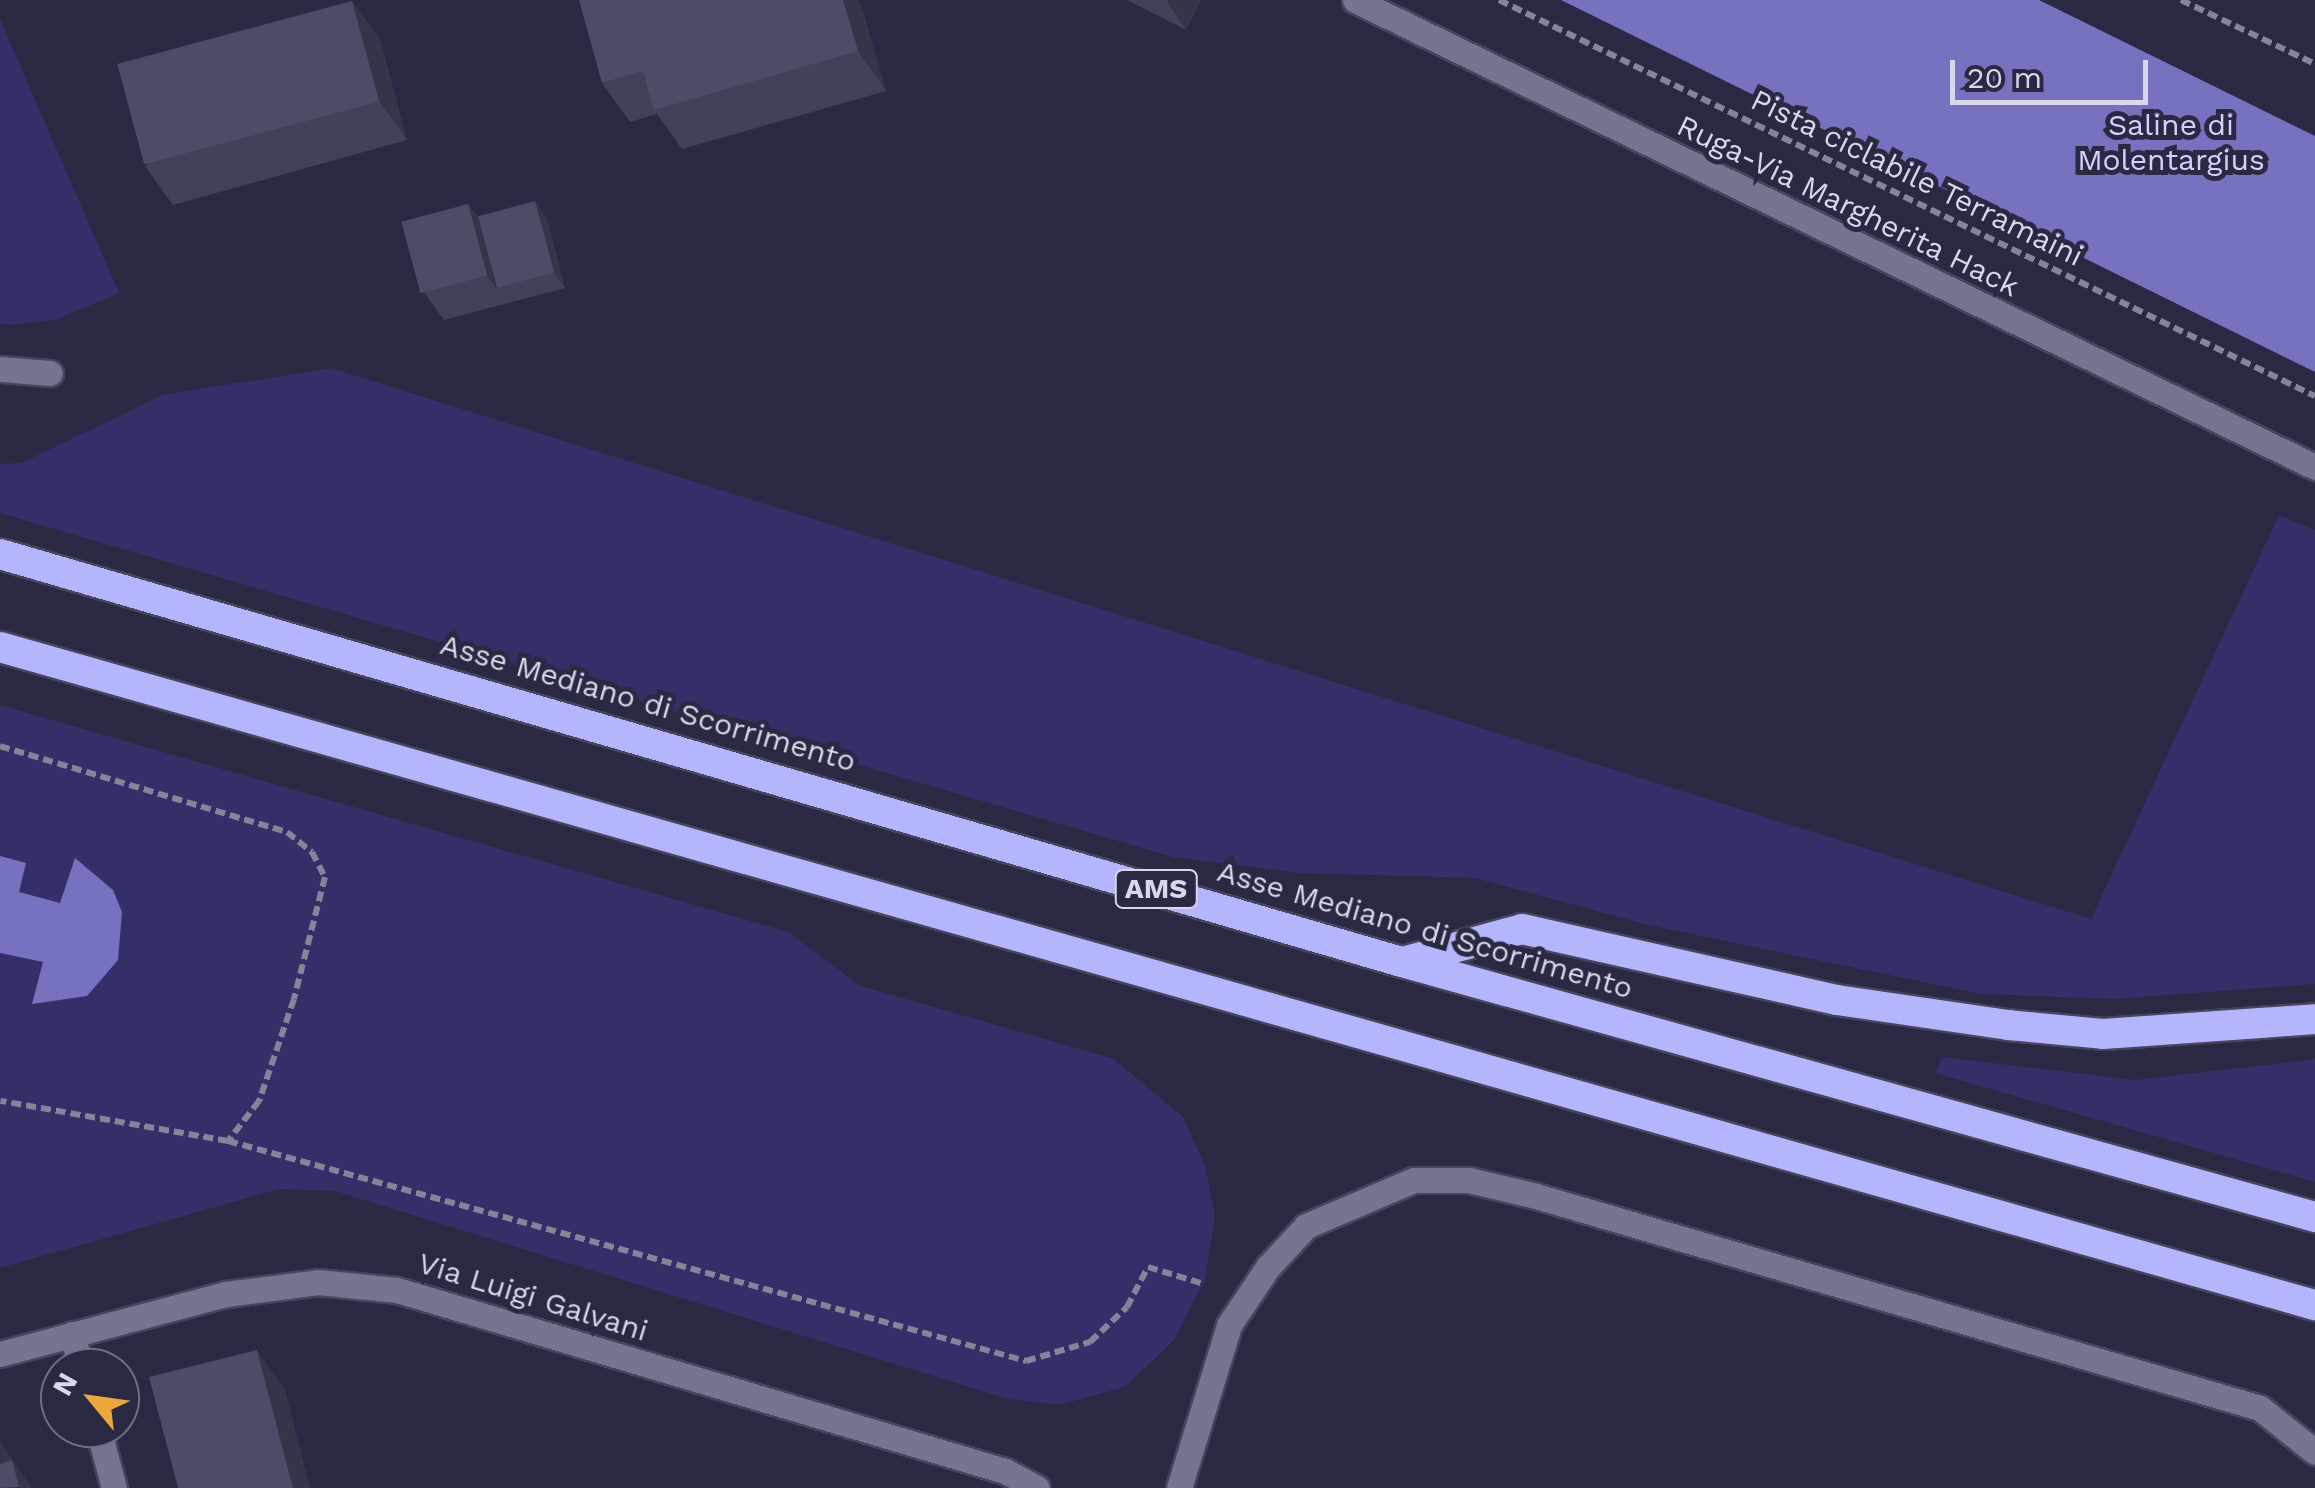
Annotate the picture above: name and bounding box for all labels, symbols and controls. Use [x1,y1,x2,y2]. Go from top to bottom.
scale bar [1955,40,2152,102]
text: 20 m [1967,60,2042,95]
street label: Pista ciclabile Terramaini [1744,82,2090,274]
street label: Ruga-Via Margherita Hack [1671,107,2025,305]
park label: Saline di Molentargius [2077,107,2265,178]
street label: Asse Mediano di Scorrimento [436,626,860,780]
street label: Asse Mediano di Scorrimento [1213,853,1637,1007]
road number: AMS [1114,866,1198,912]
street label: Via Luigi Galvani [413,1245,653,1349]
north arrow [40,1348,140,1448]
text: N [46,1367,85,1401]

